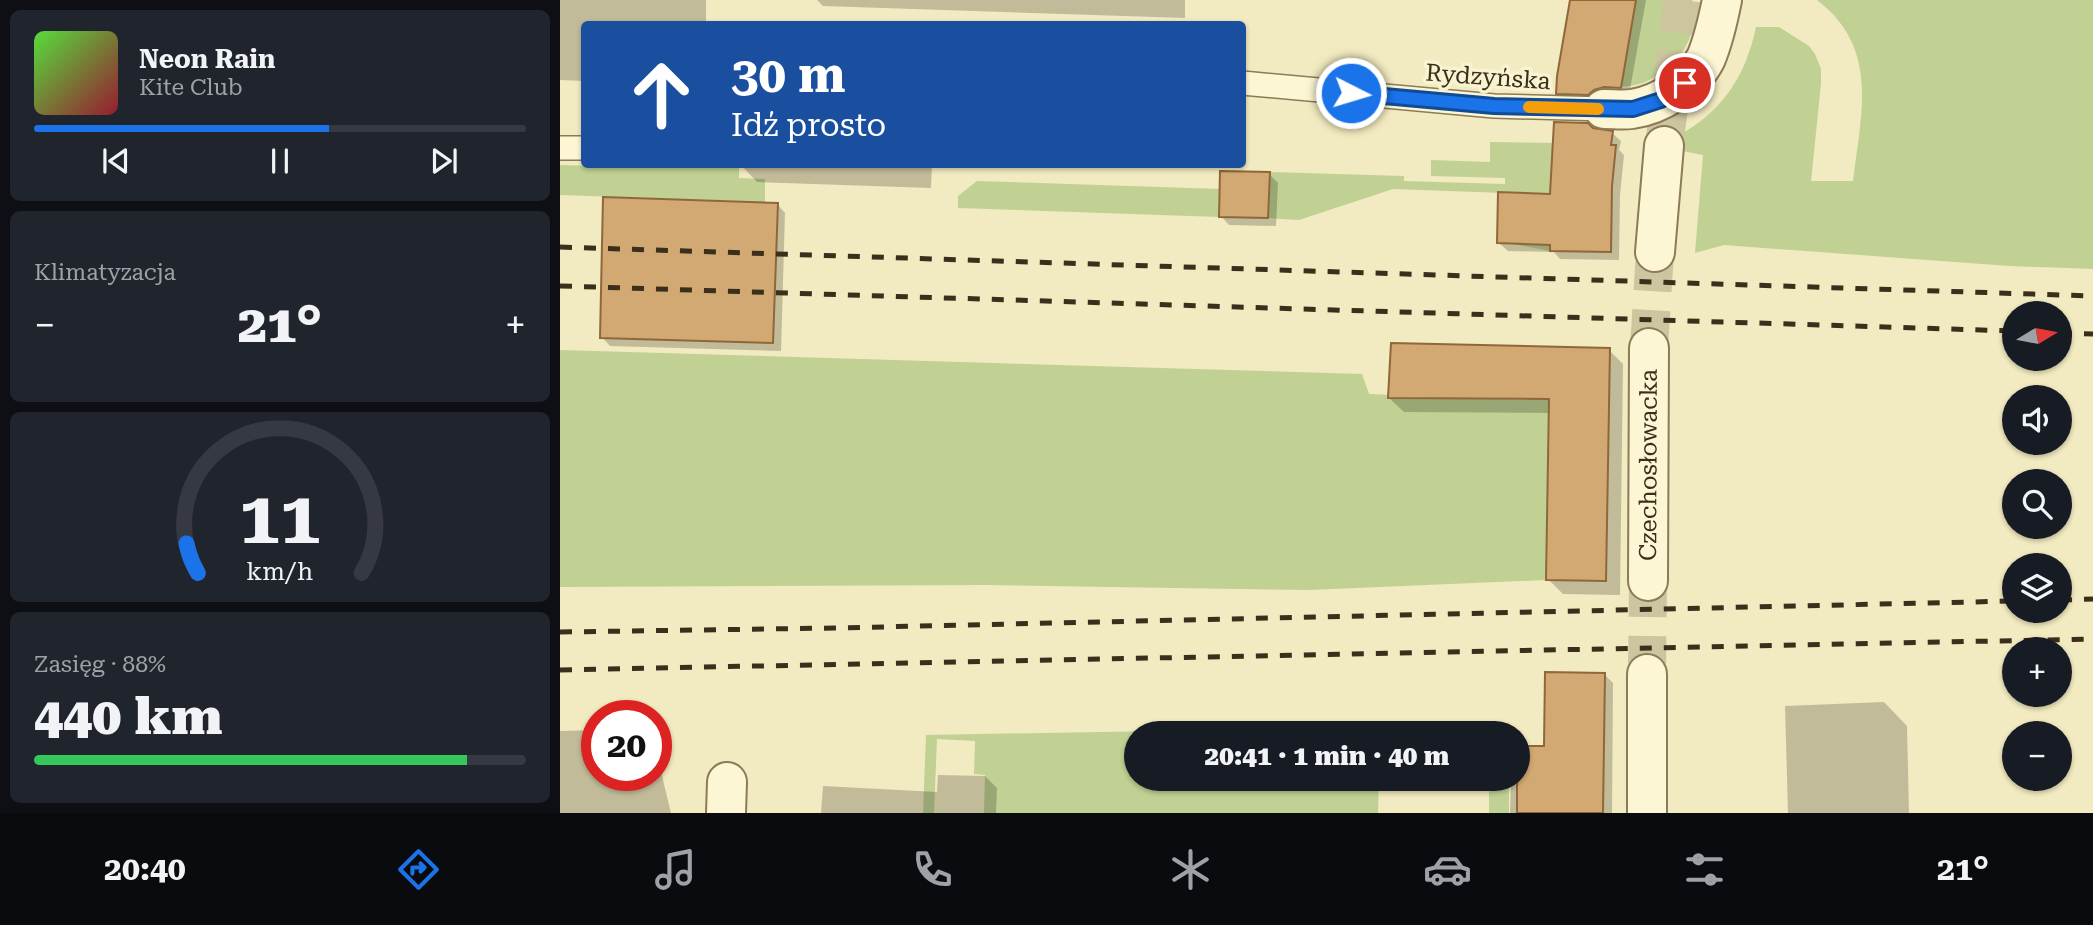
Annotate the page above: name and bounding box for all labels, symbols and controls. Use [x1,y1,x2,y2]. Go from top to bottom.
text: Neon Rain [139,44,275,74]
text: 30 m [731,47,846,104]
icon: ahead [616,49,707,140]
pin [1655,53,1715,113]
position arrow [1314,56,1388,130]
street label: Rydzyńska [1425,59,1551,95]
icon: arrive [1666,64,1704,102]
text: Kite Club [139,74,243,101]
text: Idź prosto [731,106,886,144]
icon: previous [97,142,135,180]
icon: pause [261,142,299,180]
icon: next [425,142,463,180]
text: Klimatyzacja [34,259,176,286]
text: 21° [238,294,322,355]
north arrow [2002,301,2072,371]
map controls [2002,301,2072,791]
text: − [34,303,55,347]
text: + [505,303,526,347]
street label: Czechosłowacka [1634,369,1663,561]
button: sound [2002,385,2072,455]
button: search [2002,469,2072,539]
text: 11 [239,476,321,561]
button: layers [2002,553,2072,623]
text: km/h [247,557,313,586]
button: + [2002,637,2072,707]
text: Zasięg · 88% [34,651,166,678]
text: 440 km [34,686,222,747]
speed limit sign: 20 [581,700,672,791]
button: − [2002,721,2072,791]
text: 20:41 · 1 min · 40 m [1205,741,1449,771]
icon: directions [394,845,443,894]
icon: music [651,845,700,894]
icon: phone [908,845,957,894]
icon: climate [1166,845,1215,894]
icon: car [1423,845,1472,894]
icon: filters [1680,845,1729,894]
text: 20:40 [104,850,186,888]
text: 21° [1937,850,1989,888]

